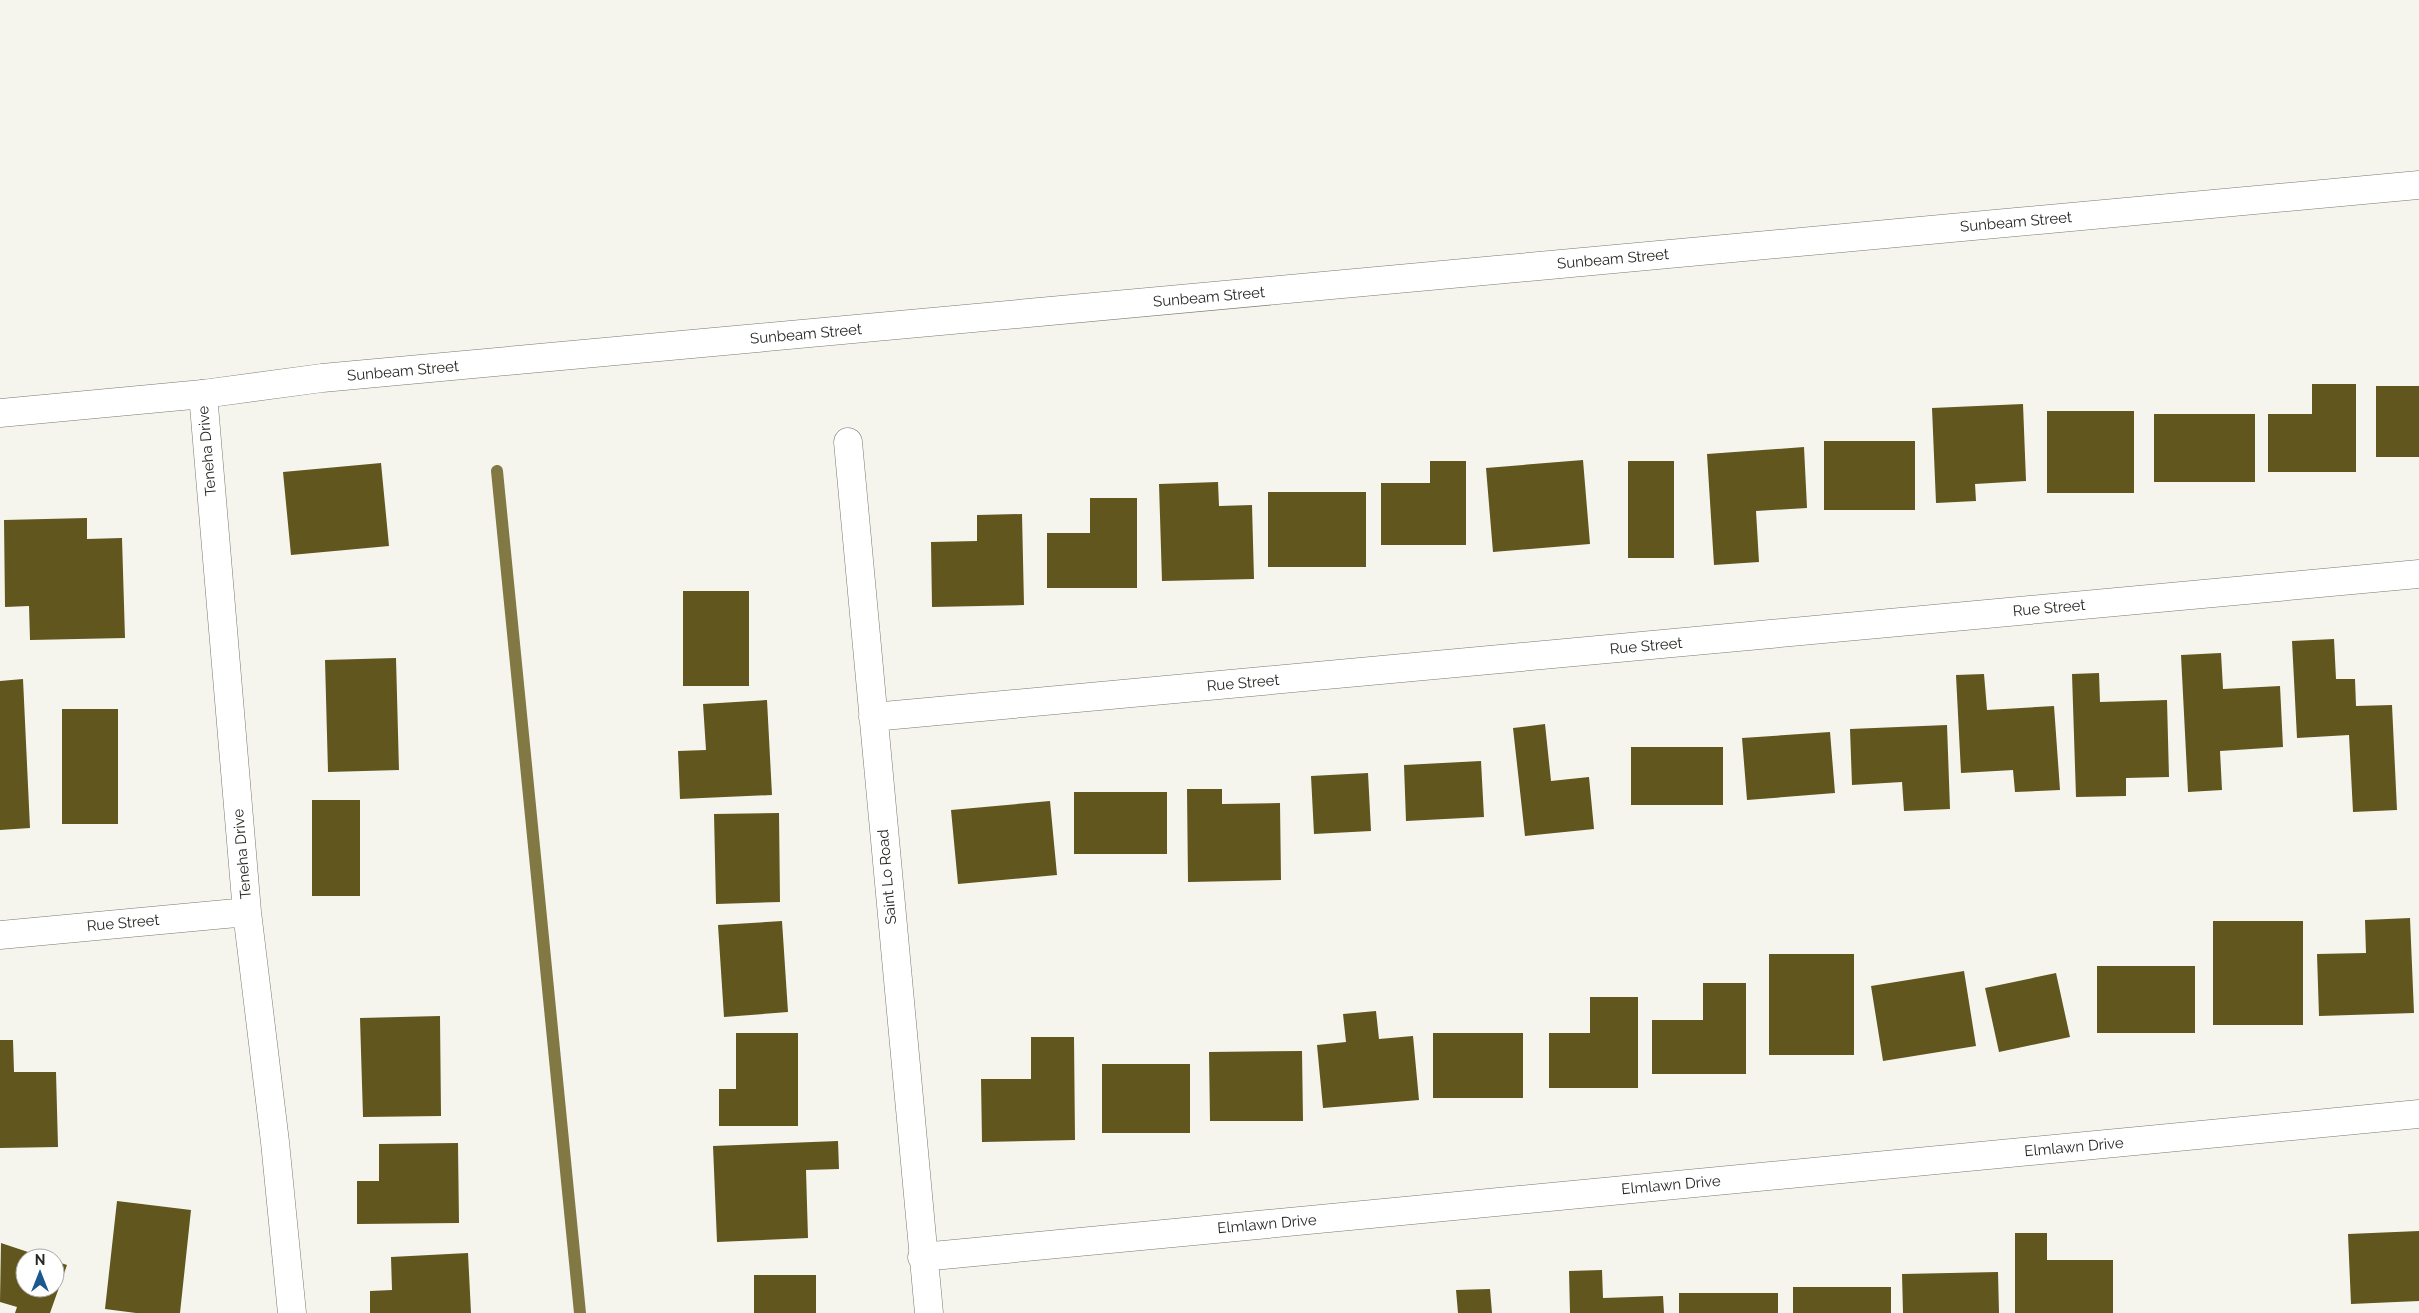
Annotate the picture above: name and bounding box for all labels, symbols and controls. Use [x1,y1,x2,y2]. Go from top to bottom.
street label: Sunbeam Street [1959,208,2073,236]
street label: Sunbeam Street [1556,245,1670,273]
street label: Sunbeam Street [1152,283,1266,311]
street label: Sunbeam Street [749,320,863,348]
street label: Sunbeam Street [346,357,460,385]
street label: Teneha Drive [194,405,220,497]
street label: Rue Street [2012,596,2086,620]
street label: Rue Street [1609,634,1683,658]
street label: Rue Street [1206,671,1280,695]
street label: Teneha Drive [229,808,255,900]
street label: Saint Lo Road [874,829,900,925]
street label: Rue Street [86,911,160,935]
street label: Elmlawn Drive [2024,1134,2125,1160]
street label: Elmlawn Drive [1621,1172,1722,1198]
street label: Elmlawn Drive [1217,1211,1318,1237]
north arrow [15,1248,65,1298]
text: N [35,1252,45,1268]

